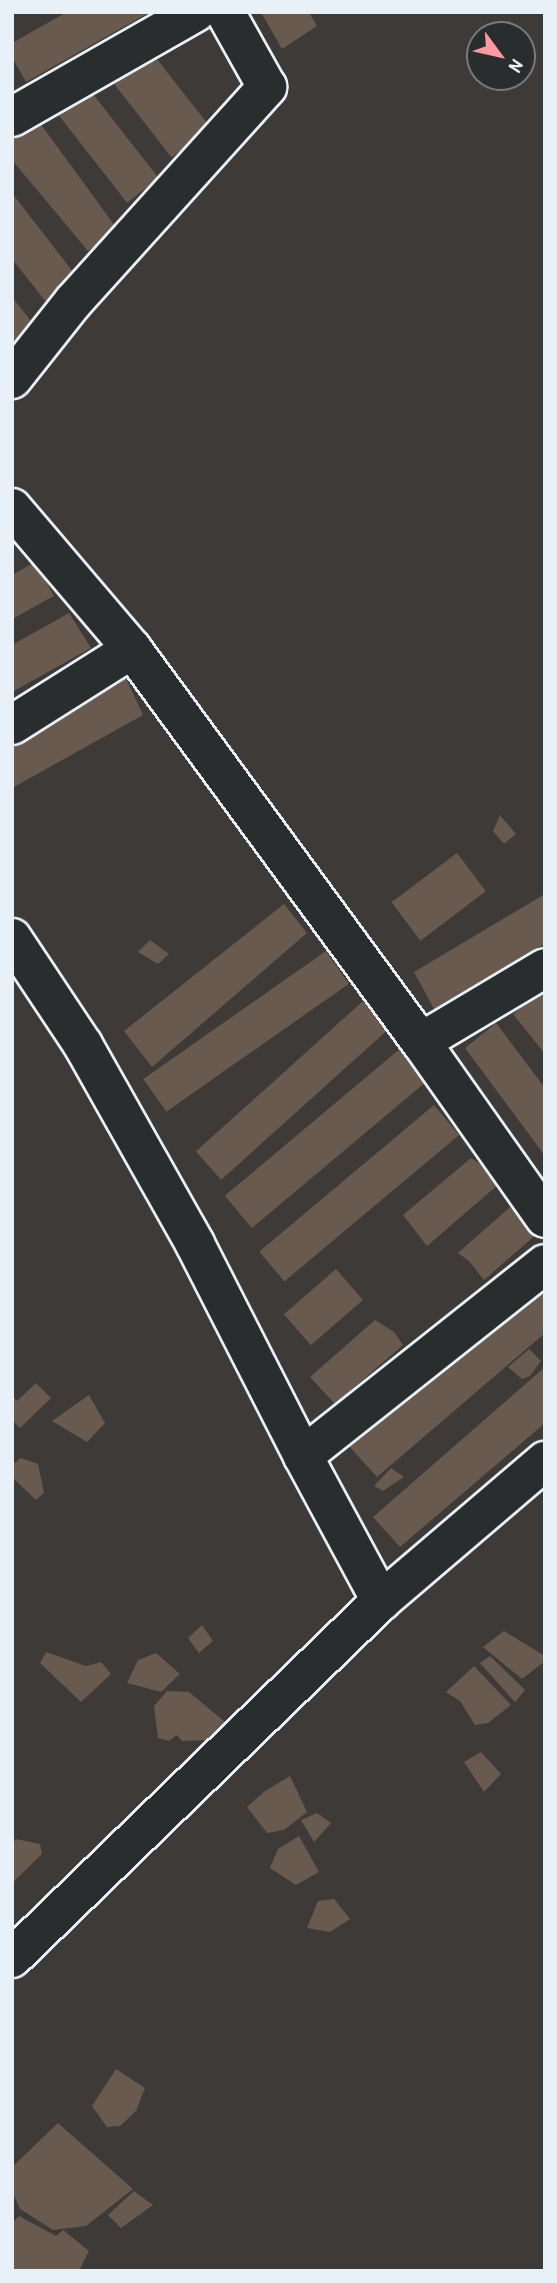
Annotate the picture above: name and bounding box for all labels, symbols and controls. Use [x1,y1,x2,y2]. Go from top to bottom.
north arrow [466,21,536,91]
text: N [503,55,531,78]

